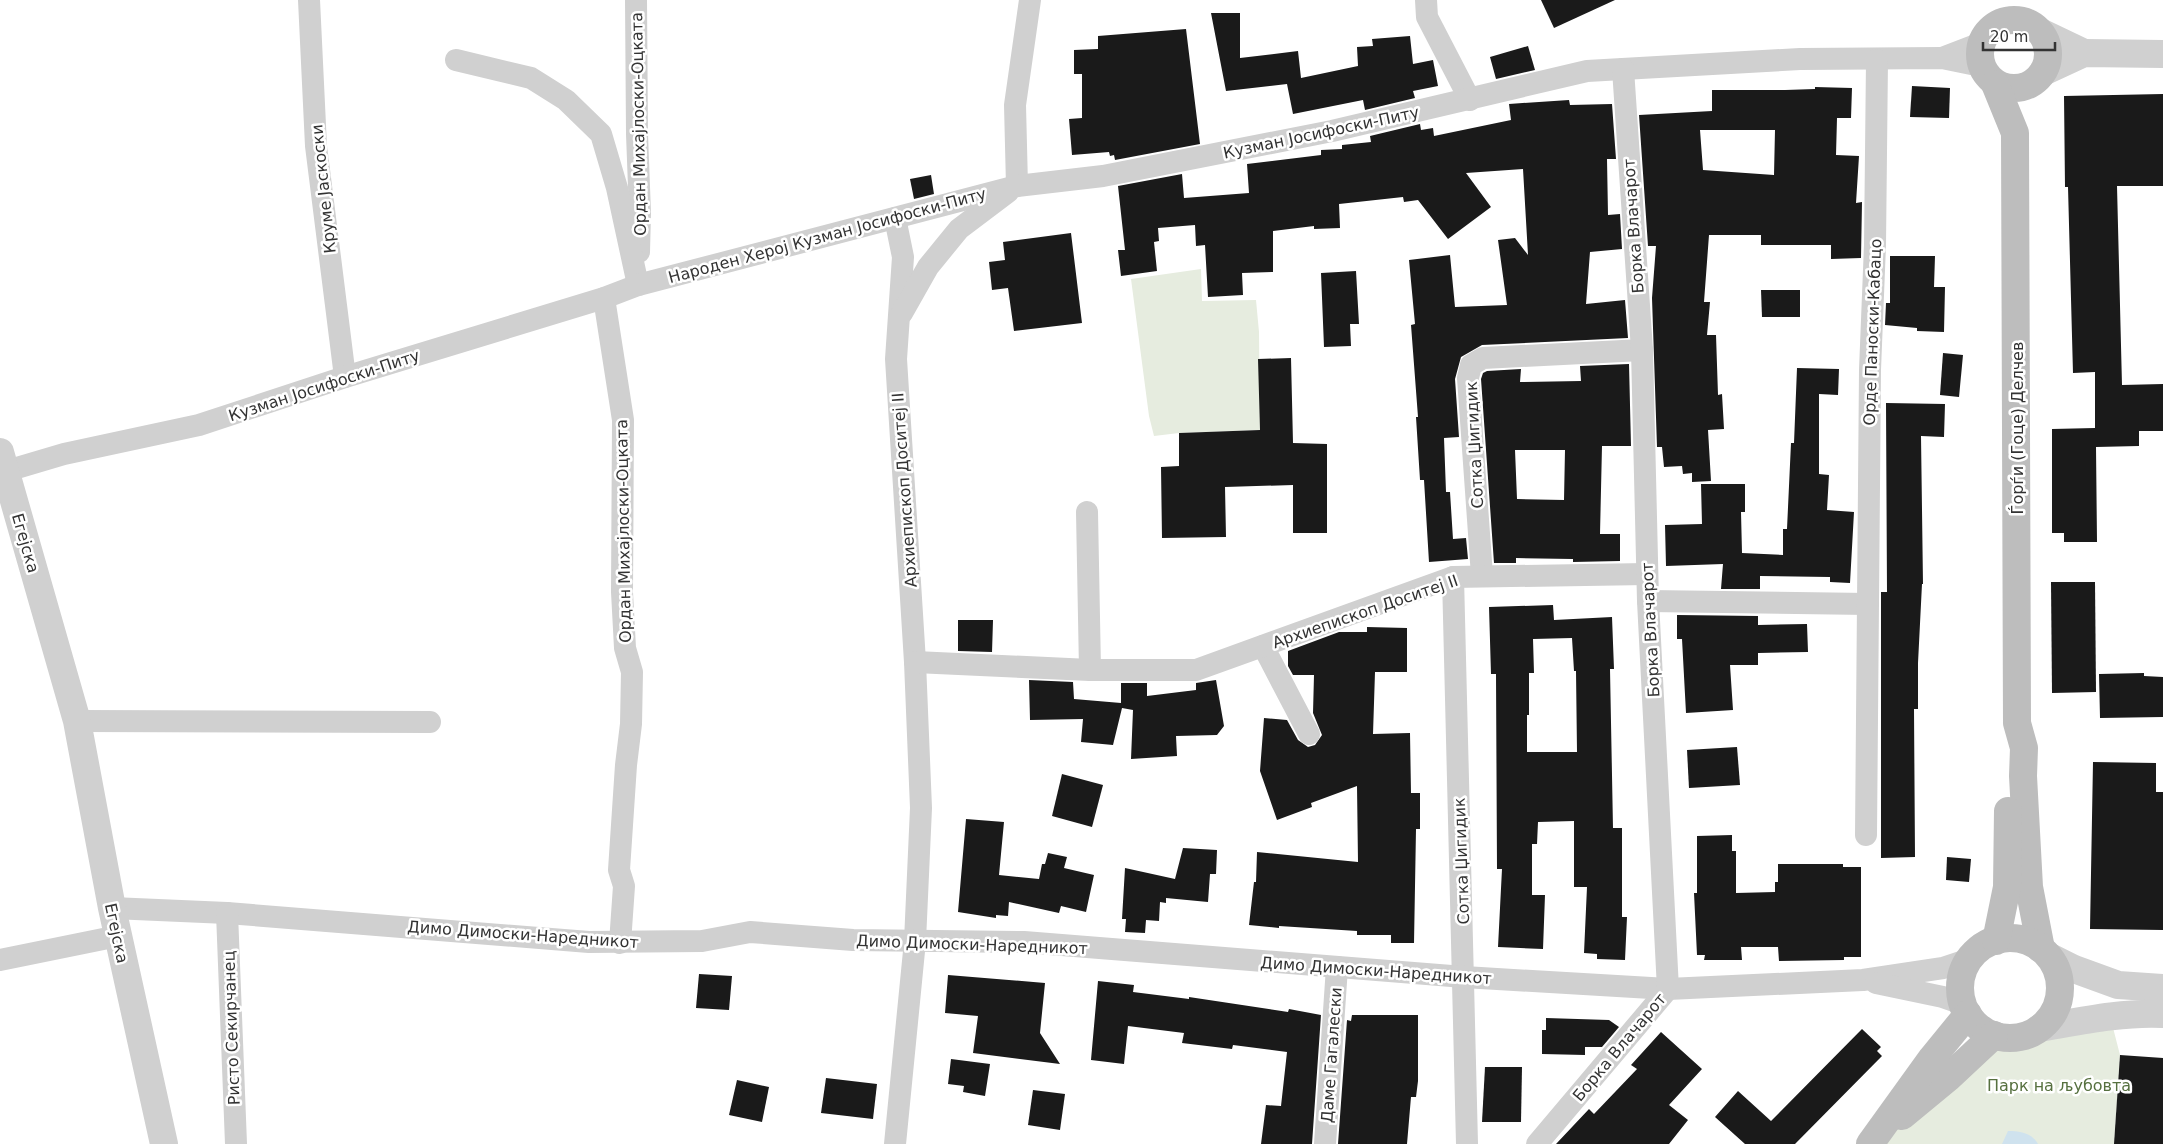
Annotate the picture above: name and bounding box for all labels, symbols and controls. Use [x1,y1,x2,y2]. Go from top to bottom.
street label: Ордан Михајлоски-Оцката [627,12,650,236]
scale bar [1983,20,2056,52]
text: 20 m [1990,28,2028,46]
street label: Кузман Јосифоски-Питу [1221,102,1421,163]
street label: Круме Јаскоски [307,123,340,254]
street label: Борка Влачарот [1619,158,1648,294]
street label: Народен Херој Кузман Јосифоски-Питу [666,184,988,287]
street label: Орде Паноски-Кабацо [1860,238,1885,426]
street label: Ѓорѓи (Гоце) Делчев [2008,342,2027,514]
street label: Кузман Јосифоски-Питу [226,346,422,425]
street label: Сотка Џигидик [1462,381,1487,509]
street label: Архиепископ Доситеј II [888,392,921,588]
street label: Ордан Михајлоски-Оцката [612,419,635,643]
street label: Егејска [8,511,43,575]
street label: Борка Влачарот [1637,562,1664,698]
street label: Архиепископ Доситеј II [1270,571,1460,652]
street label: Сотка Џигидик [1450,797,1473,925]
street label: Егејска [101,901,132,965]
street label: Димо Димоски-Наредникот [407,917,639,952]
street label: Димо Димоски-Наредникот [856,931,1088,958]
street label: Ристо Секирчанец [219,950,244,1106]
street label: Димо Димоски-Наредникот [1260,953,1492,988]
street label: Даме Гагалески [1317,987,1346,1124]
street label: Борка Влачарот [1569,990,1670,1105]
park label: Парк на љубовта [1987,1076,2131,1095]

